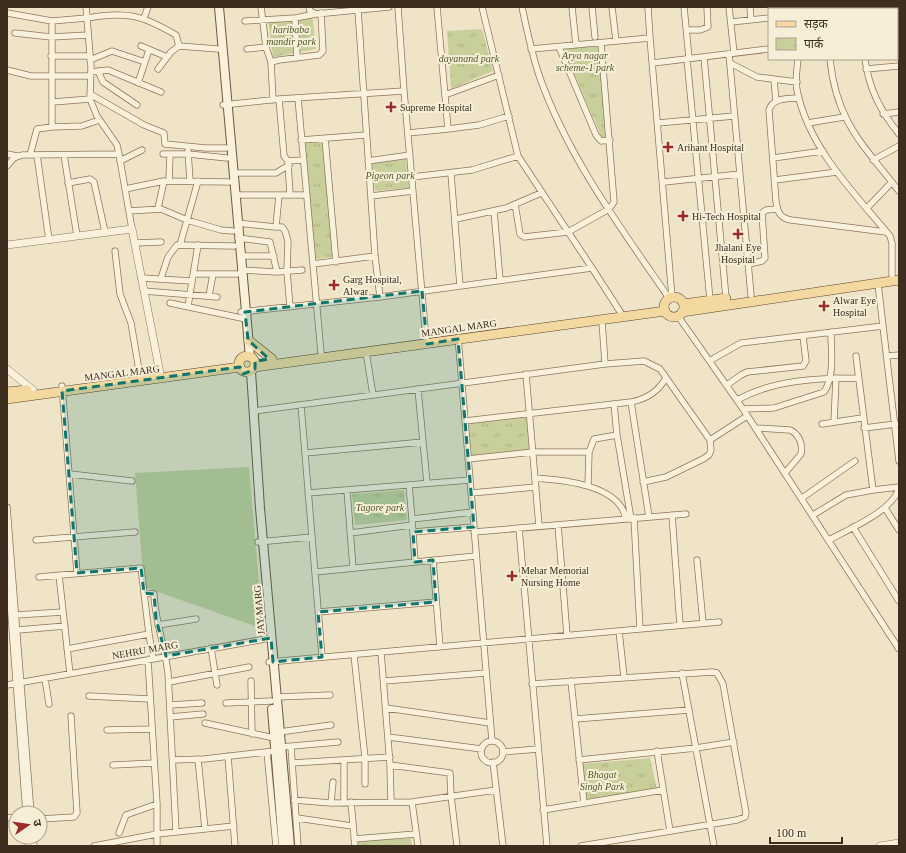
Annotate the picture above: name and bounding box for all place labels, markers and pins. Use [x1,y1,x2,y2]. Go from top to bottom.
marker: Supreme Hospital [385,101,397,113]
place label: Supreme Hospital [400,102,472,113]
marker: Arihant Hospital [662,141,674,153]
place label: Arihant Hospital [677,142,744,153]
marker: Hi-Tech Hospital [677,210,689,222]
place label: Hi-Tech Hospital [692,211,761,222]
marker: Jhalani Eye Hospital [732,228,744,240]
place label: Jhalani Eye Hospital [715,242,762,265]
place label: Garg Hospital, Alwar [343,274,402,297]
marker: Garg Hospital, Alwar [328,279,340,291]
place label: Alwar Eye Hospital [833,295,877,318]
marker: Alwar Eye Hospital [818,300,830,312]
place label: Mehar Memorial Nursing Home [521,565,589,588]
marker: Mehar Memorial Nursing Home [506,570,518,582]

